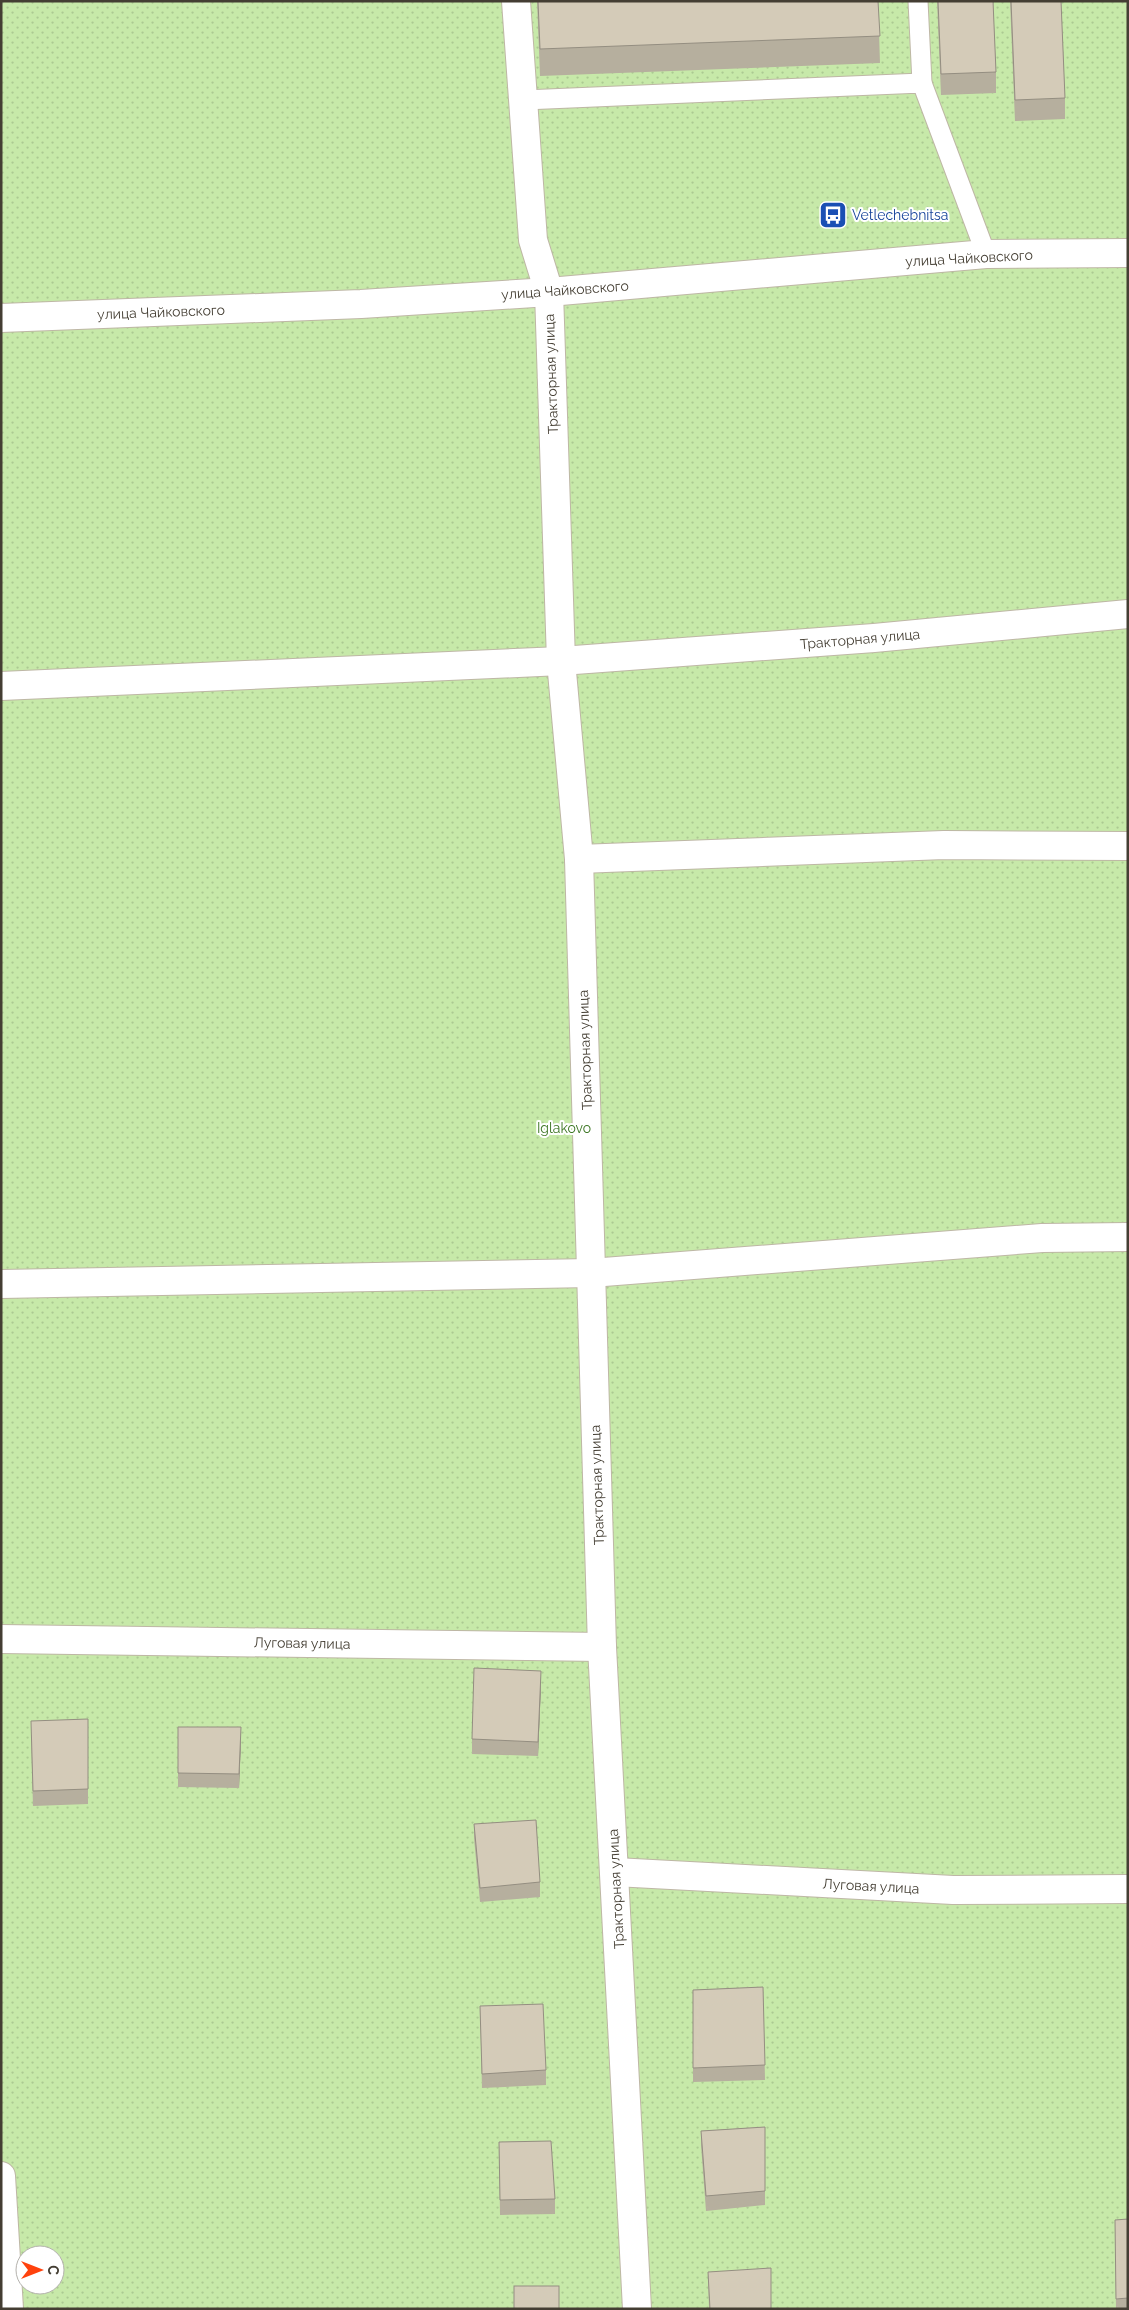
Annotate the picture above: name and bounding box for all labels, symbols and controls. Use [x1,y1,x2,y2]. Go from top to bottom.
bus stop icon: Vetlechebnitsa [818,200,848,230]
place label: Vetlechebnitsa [852,207,948,223]
street label: улица Чайковского [905,247,1033,269]
street label: улица Чайковского [501,278,629,302]
street label: улица Чайковского [97,302,225,322]
street label: Тракторная улица [541,314,561,434]
street label: Тракторная улица [799,626,921,652]
street label: Тракторная улица [575,990,595,1110]
park label: Iglakovo [537,1120,591,1136]
street label: Тракторная улица [587,1425,607,1545]
street label: Луговая улица [253,1634,351,1652]
street label: Тракторная улица [605,1828,627,1950]
street label: Луговая улица [822,1875,920,1897]
north arrow [15,2245,65,2295]
text: С [45,2265,61,2275]

